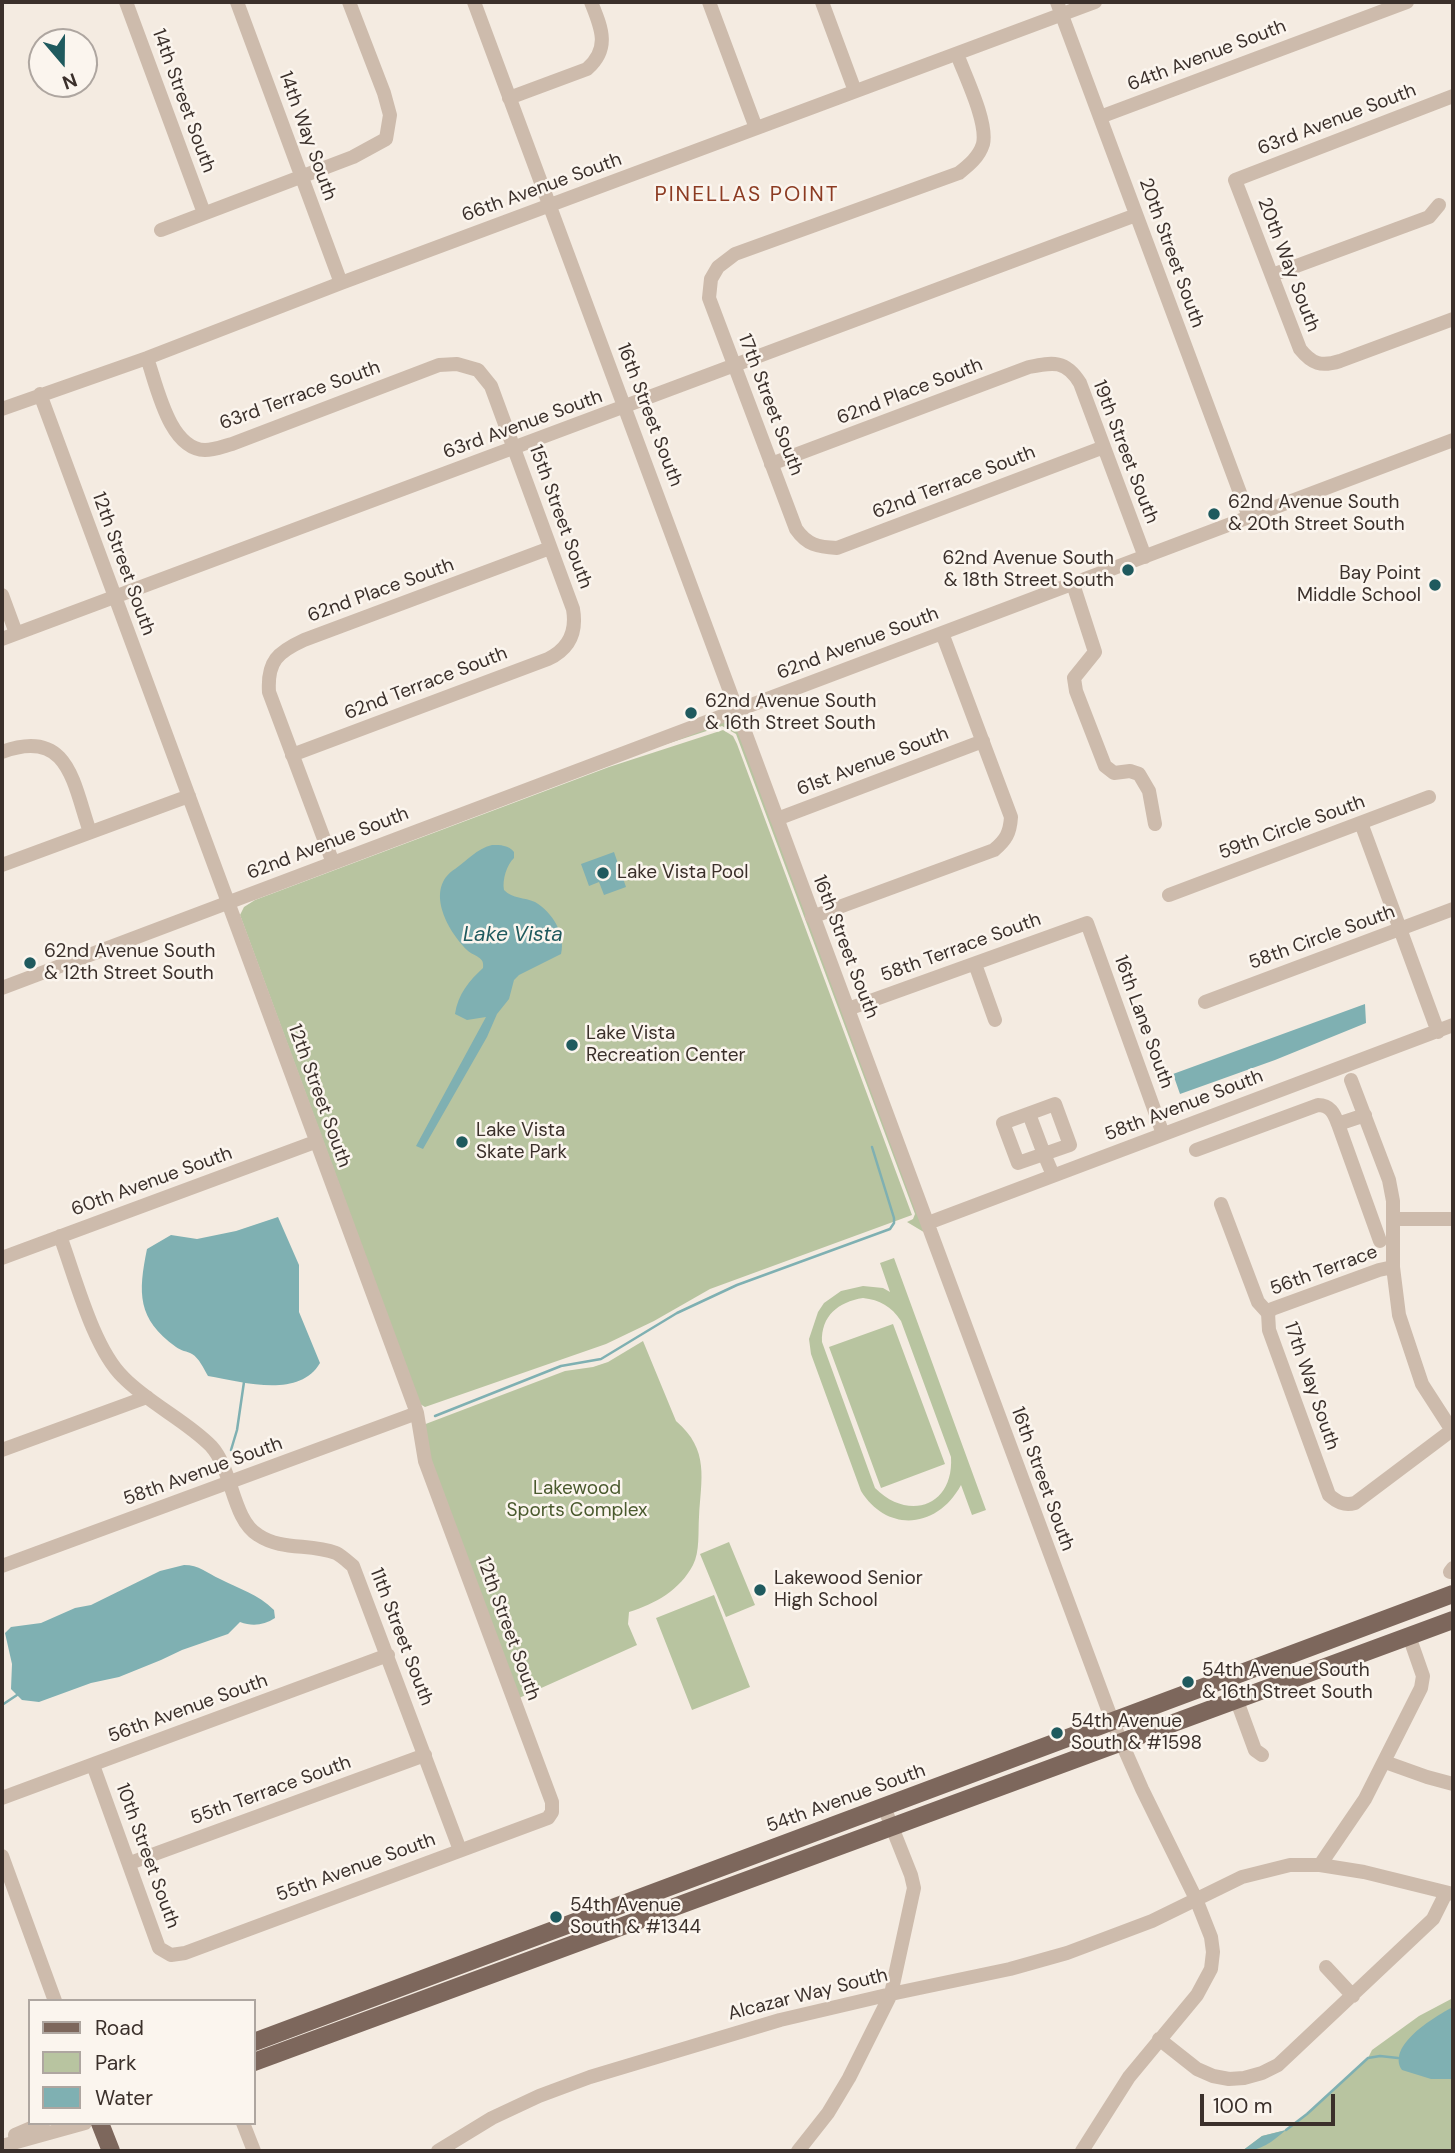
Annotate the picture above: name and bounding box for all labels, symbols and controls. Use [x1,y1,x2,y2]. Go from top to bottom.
street label: 64th Avenue South [1124,15,1290,97]
street label: 14th Street South [146,26,220,176]
north arrow [28,28,98,98]
text: N [59,67,80,95]
street label: 14th Way South [273,68,341,204]
street label: 63rd Avenue South [1255,79,1419,161]
street label: 66th Avenue South [459,148,625,228]
street label: 20th Street South [1133,175,1209,331]
district label: PINELLAS POINT [656,182,838,208]
street label: 20th Way South [1252,195,1324,335]
street label: 17th Street South [732,331,808,479]
street label: 16th Street South [611,340,687,490]
street label: 62nd Place South [834,354,986,430]
street label: 63rd Terrace South [217,356,383,436]
street label: 19th Street South [1087,377,1163,527]
street label: 63rd Avenue South [440,386,606,464]
street label: 62nd Terrace South [869,441,1039,525]
street label: 15th Street South [523,442,597,592]
street label: 12th Street South [87,489,159,639]
place label: 62nd Avenue South & 20th Street South [1228,492,1405,536]
marker: 62nd Avenue South & 20th Street South [1206,506,1222,522]
place label: 62nd Avenue South & 18th Street South [943,548,1114,592]
street label: 62nd Place South [305,554,457,628]
marker: 62nd Avenue South & 18th Street South [1120,562,1136,578]
place label: Bay Point Middle School [1297,563,1421,607]
marker: Bay Point Middle School [1427,577,1443,593]
street label: 62nd Avenue South [774,603,942,685]
street label: 62nd Terrace South [341,642,511,726]
place label: 62nd Avenue South & 16th Street South [705,691,876,735]
marker: 62nd Avenue South & 16th Street South [683,705,699,721]
street label: 61st Avenue South [794,723,952,801]
street label: 59th Circle South [1216,791,1368,865]
street label: 62nd Avenue South [244,803,412,885]
place label: Lake Vista Pool [617,862,749,884]
marker: Lake Vista Pool [595,865,611,881]
street label: 16th Street South [807,872,883,1022]
street label: 58th Circle South [1246,901,1398,975]
street label: 58th Terrace South [878,908,1044,988]
water label: Lake Vista [463,922,563,948]
place label: 62nd Avenue South & 12th Street South [44,941,215,985]
street label: 16th Lane South [1108,952,1178,1092]
marker: 62nd Avenue South & 12th Street South [22,955,38,971]
street label: 12th Street South [283,1021,355,1171]
place label: Lake Vista Recreation Center [586,1023,745,1067]
marker: Lake Vista Recreation Center [564,1037,580,1053]
street label: 58th Avenue South [1102,1065,1266,1147]
place label: Lake Vista Skate Park [476,1120,567,1164]
marker: Lake Vista Skate Park [454,1134,470,1150]
street label: 60th Avenue South [68,1142,236,1222]
street label: 56th Terrace [1267,1241,1381,1301]
street label: 17th Way South [1278,1319,1344,1453]
street label: 16th Street South [1005,1404,1079,1554]
street label: 58th Avenue South [120,1433,286,1511]
park label: Lakewood Sports Complex [507,1478,647,1522]
street label: 12th Street South [472,1554,544,1704]
street label: 11th Street South [364,1565,438,1709]
place label: Lakewood Senior High School [774,1568,923,1612]
marker: Lakewood Senior High School [752,1582,768,1598]
place label: 54th Avenue South & 16th Street South [1202,1660,1373,1704]
street label: 56th Avenue South [105,1670,271,1748]
marker: 54th Avenue South & 16th Street South [1180,1674,1196,1690]
place label: 54th Avenue South & #1598 [1071,1711,1202,1755]
marker: 54th Avenue South & #1598 [1049,1725,1065,1741]
street label: 55th Terrace South [188,1751,354,1831]
street label: 54th Avenue South [763,1760,929,1838]
street label: 10th Street South [110,1780,184,1932]
street label: 55th Avenue South [273,1829,439,1907]
place label: 54th Avenue South & #1344 [570,1895,701,1939]
marker: 54th Avenue South & #1344 [548,1909,564,1925]
street label: Alcazar Way South [726,1964,890,2026]
legend [28,1999,256,2125]
text: Road [95,2014,144,2042]
text: Park [95,2049,136,2077]
scale bar [1203,2080,1338,2124]
text: Water [95,2084,153,2112]
text: 100 m [1213,2092,1273,2120]

